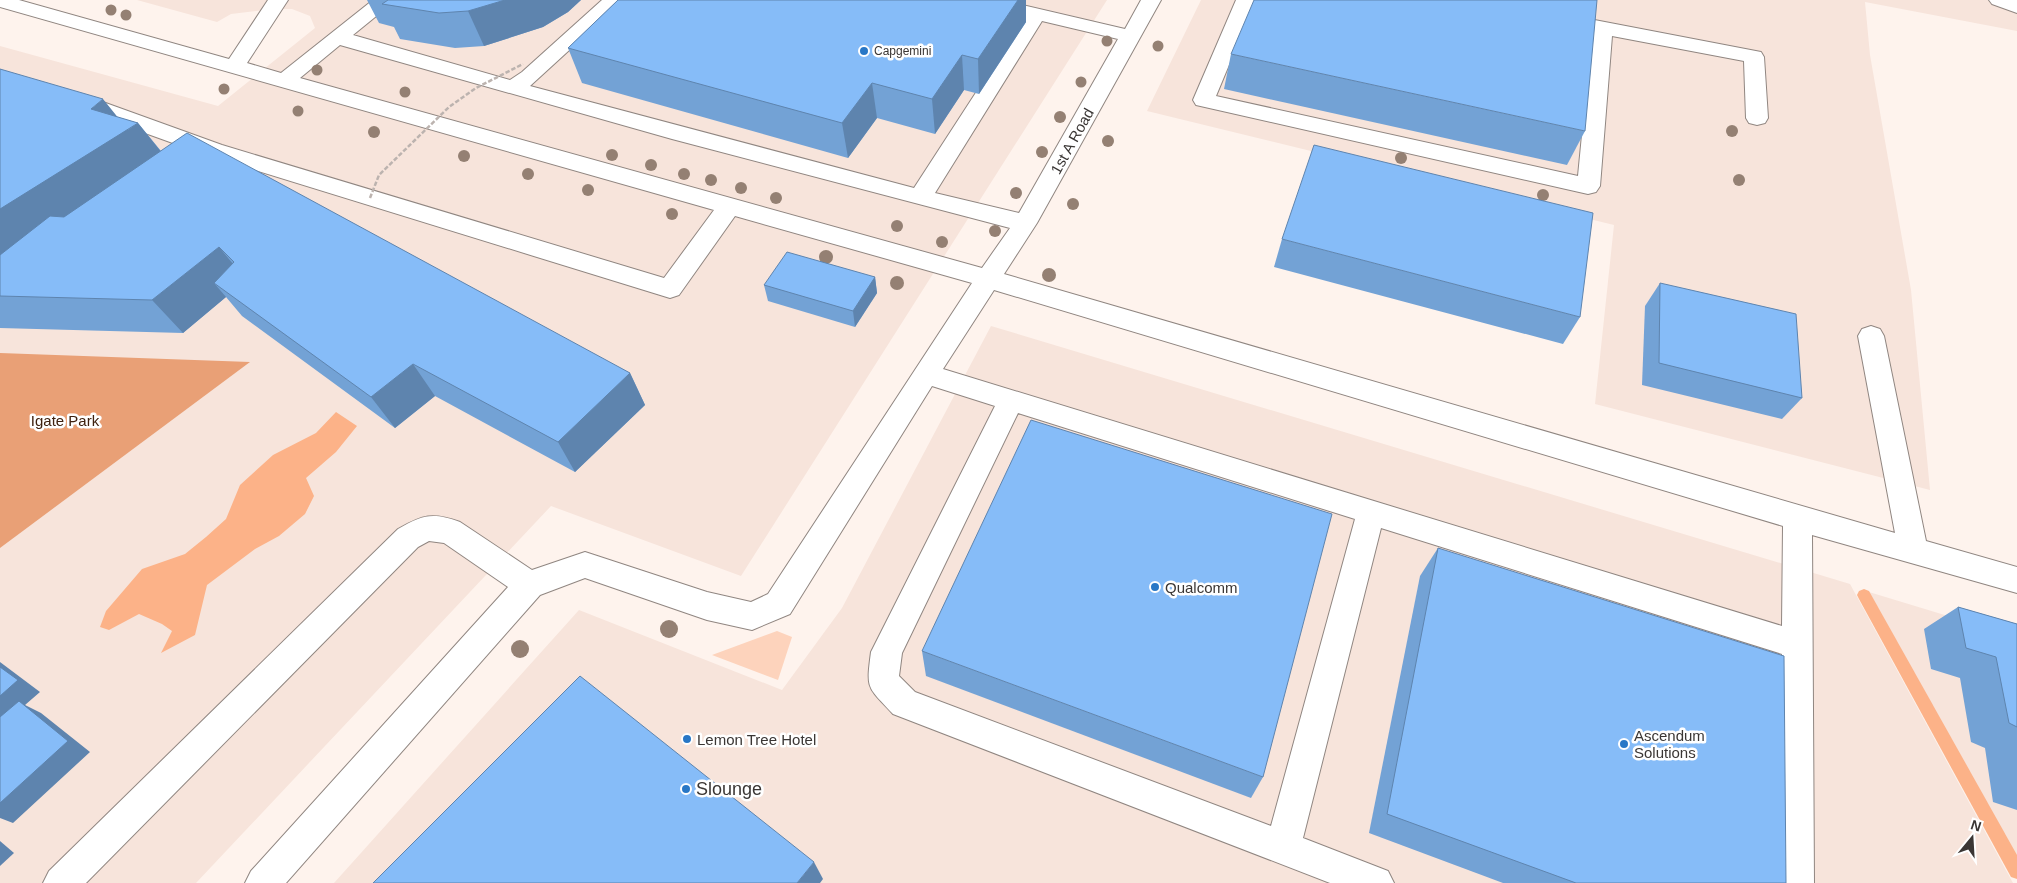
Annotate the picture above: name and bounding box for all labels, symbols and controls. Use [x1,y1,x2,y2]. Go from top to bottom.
place label: Capgemini [874,44,931,58]
marker: Capgemini [858,45,870,57]
street label: 1st A Road [1047,105,1097,177]
park label: Igate Park [31,412,100,429]
place label: Qualcomm [1165,579,1238,596]
marker: Qualcomm [1149,581,1161,593]
place label: Ascendum Solutions [1634,727,1705,761]
place label: Lemon Tree Hotel [697,731,816,748]
marker: Lemon Tree Hotel [681,733,693,745]
marker: Ascendum Solutions [1618,738,1630,750]
place label: Slounge [696,779,762,799]
marker: Slounge [680,783,692,795]
north arrow [1947,813,1997,863]
text: N [1969,816,1983,835]

